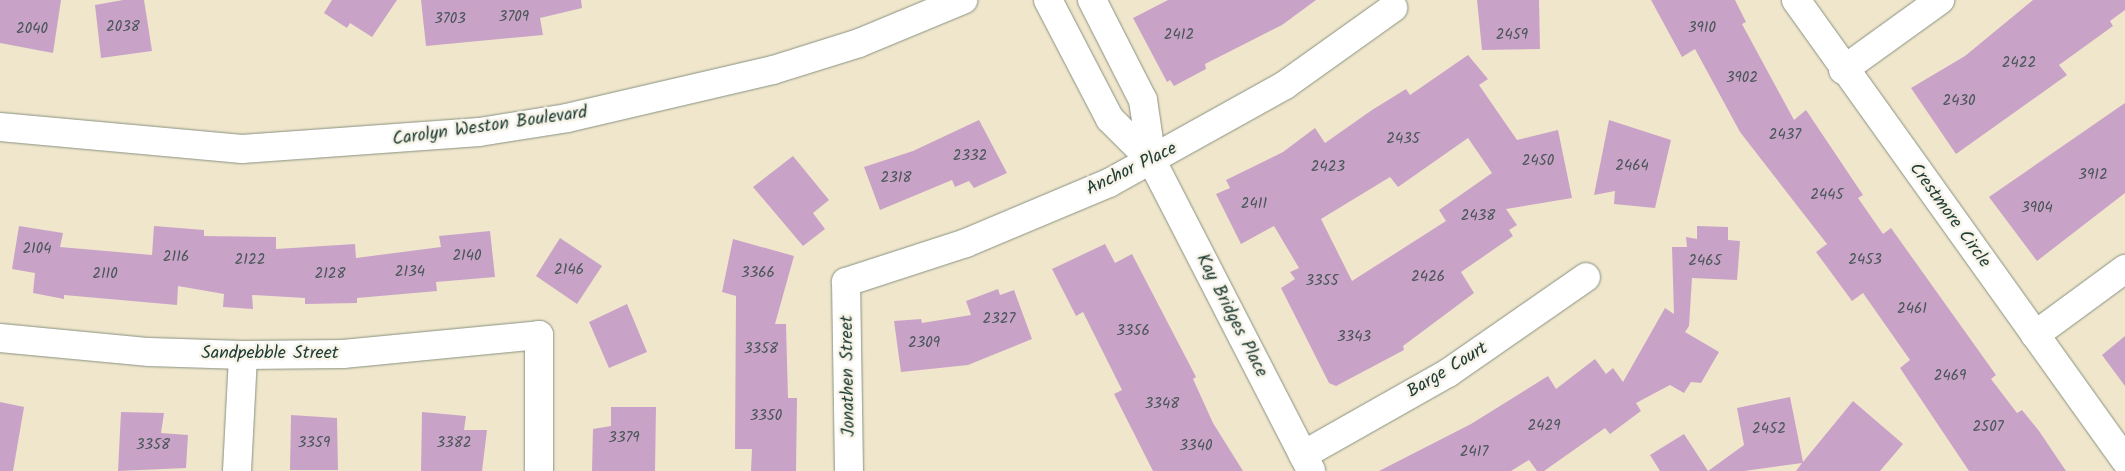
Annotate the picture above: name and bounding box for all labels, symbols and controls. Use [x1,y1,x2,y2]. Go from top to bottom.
house number: 3709 [499,9,529,27]
house number: 3703 [434,11,466,29]
house number: 2038 [106,19,140,37]
house number: 3910 [1688,20,1716,38]
house number: 2040 [16,21,48,39]
house number: 2412 [1164,27,1194,45]
house number: 2459 [1496,27,1528,45]
house number: 2422 [2002,55,2036,73]
house number: 3902 [1726,70,1758,88]
house number: 2430 [1942,93,1976,111]
street label: Carolyn Weston Boulevard [391,103,589,151]
house number: 2437 [1769,127,1801,145]
house number: 2435 [1386,131,1420,149]
street label: Anchor Place [1083,139,1181,201]
house number: 2332 [953,148,987,166]
house number: 2450 [1522,153,1554,171]
house number: 2464 [1615,158,1649,176]
house number: 2423 [1311,159,1345,177]
street label: Crestmore Circle [1904,159,1994,273]
house number: 3912 [2078,167,2108,185]
house number: 2318 [880,170,912,188]
house number: 2445 [1810,187,1844,205]
house number: 2411 [1241,196,1267,214]
house number: 3904 [2021,200,2053,218]
house number: 2438 [1461,208,1495,226]
house number: 2104 [22,241,52,259]
house number: 2140 [452,248,482,266]
house number: 2116 [163,249,189,267]
street label: Kay Bridges Place [1191,251,1271,381]
house number: 2122 [235,252,265,270]
house number: 2453 [1848,252,1882,270]
house number: 2465 [1688,253,1722,271]
house number: 2146 [554,262,584,280]
house number: 2134 [395,264,425,282]
house number: 3366 [741,265,775,283]
house number: 2110 [92,266,118,284]
house number: 2128 [314,266,346,284]
house number: 2426 [1411,269,1445,287]
house number: 3355 [1305,273,1339,291]
house number: 2461 [1897,301,1927,319]
house number: 2327 [983,311,1015,329]
street label: Jonathen Street [837,315,861,437]
house number: 3356 [1116,323,1150,341]
house number: 3343 [1337,329,1371,347]
house number: 2309 [908,335,940,353]
street label: Barge Court [1404,339,1492,403]
house number: 3358 [744,341,778,359]
street label: Sandpebble Street [201,343,339,365]
house number: 2469 [1934,368,1966,386]
house number: 3348 [1145,396,1179,414]
house number: 3350 [750,408,782,426]
house number: 2429 [1527,418,1561,436]
house number: 2507 [1972,419,2004,437]
house number: 2452 [1752,421,1786,439]
house number: 3379 [608,430,640,448]
house number: 3359 [298,435,330,453]
house number: 3382 [437,435,471,453]
house number: 3358 [136,437,170,455]
house number: 3340 [1180,438,1212,456]
house number: 2417 [1460,444,1488,462]

